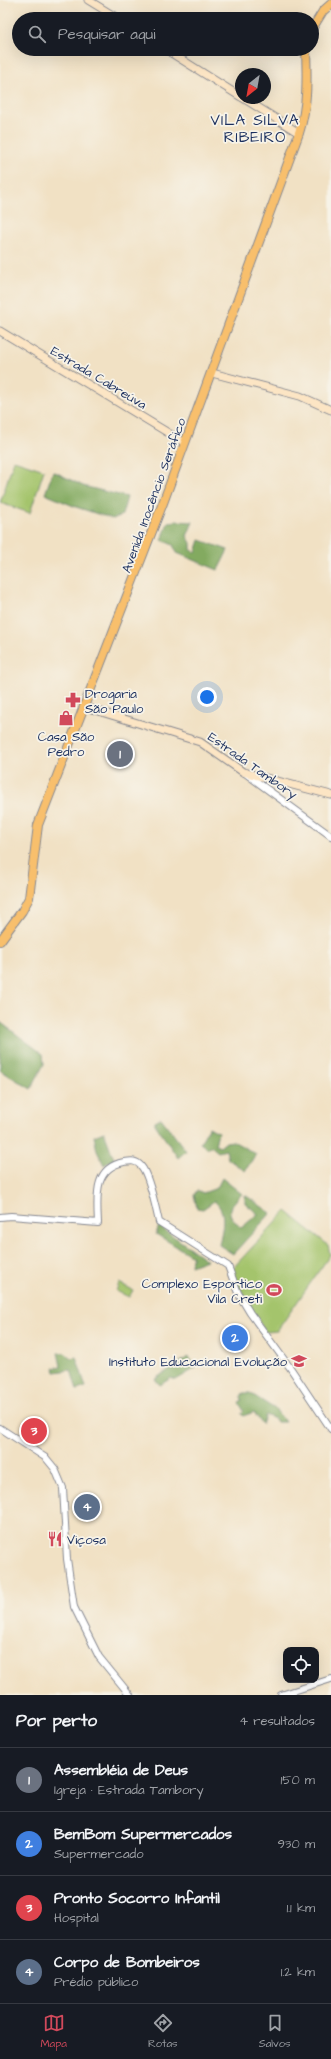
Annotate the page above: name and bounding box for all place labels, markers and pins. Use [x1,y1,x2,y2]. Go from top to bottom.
place label: Drogaria São Paulo [85,685,144,718]
pharmacy icon: Drogaria São Paulo [64,691,82,709]
shop icon: Casa São Pedro [57,709,75,727]
place label: Casa São Pedro [38,728,95,761]
pin: 1 [107,739,133,769]
place label: Complexo Esportico Vila Creti [142,1275,263,1308]
sports icon: Complexo Esportico Vila Creti [265,1281,283,1299]
pin: 2 [222,1323,248,1353]
school or university icon: Instituto Educacional Evolução [290,1352,308,1370]
place label: Instituto Educacional Evolução [109,1353,288,1371]
pin: 3 [21,1416,47,1446]
pin: 4 [74,1492,100,1522]
restaurant icon: Viçosa [46,1530,64,1548]
place label: Viçosa [67,1531,106,1549]

